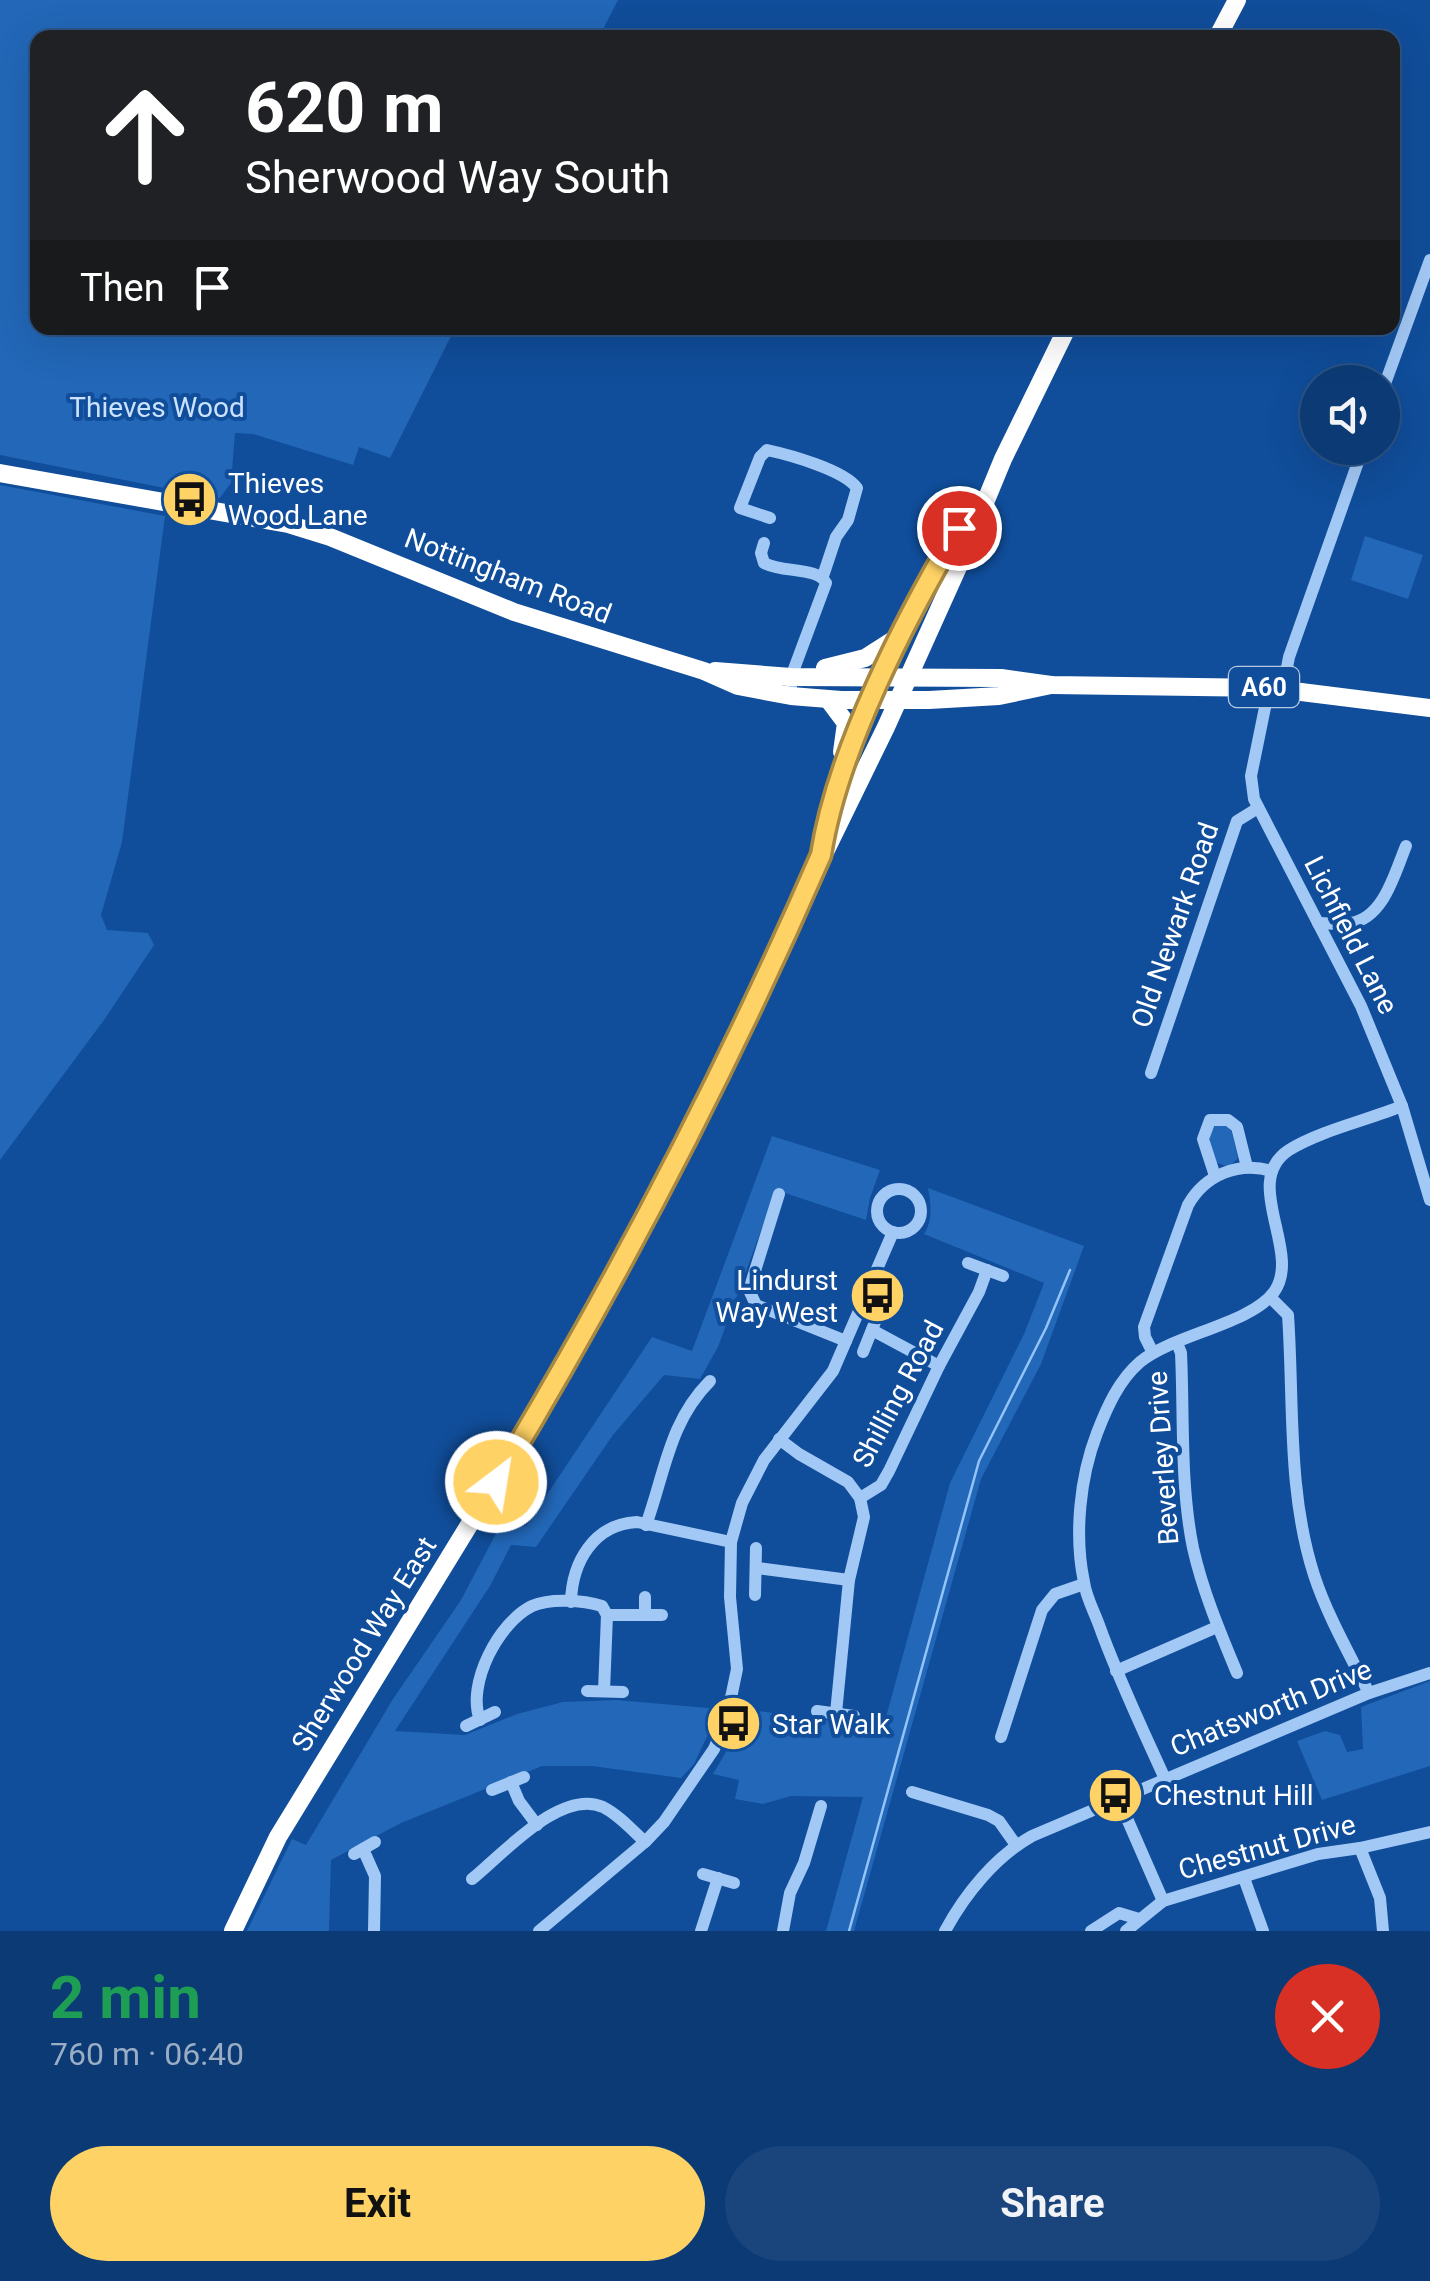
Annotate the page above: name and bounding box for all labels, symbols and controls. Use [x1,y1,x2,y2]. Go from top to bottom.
text: 620 m [245,67,444,149]
icon: ahead [80,70,210,200]
text: Sherwood Way South [245,151,670,204]
icon: arrive [185,260,240,315]
text: Then [80,266,165,310]
map controls [1300,365,1400,465]
button: sound [1300,365,1400,465]
park label: Thieves Wood [69,391,245,424]
place label: Thieves Wood Lane [228,467,368,532]
bus stop icon: Thieves Wood Lane [159,469,219,529]
pin [917,486,1002,571]
icon: arrive [932,501,987,556]
street label: Nottingham Road [400,521,616,631]
road number: A60 [1229,667,1299,707]
street label: Old Newark Road [1124,818,1226,1032]
street label: Lichfield Lane [1297,851,1405,1019]
place label: Lindurst Way West [716,1264,838,1329]
bus stop icon: Lindurst Way West [847,1266,907,1326]
street label: Shilling Road [845,1315,951,1473]
street label: Beverley Drive [1140,1370,1186,1546]
position arrow [444,1430,548,1534]
street label: Sherwood Way East [285,1531,443,1757]
street label: Chatsworth Drive [1166,1653,1376,1763]
bus stop icon: Star Walk [703,1694,763,1754]
place label: Star Walk [772,1708,891,1741]
bus stop icon: Chestnut Hill [1085,1765,1145,1825]
place label: Chestnut Hill [1154,1779,1314,1812]
street label: Chestnut Drive [1175,1808,1359,1886]
text: 2 min [50,1962,201,2033]
button: close [1275,1964,1380,2069]
text: 760 m · 06:40 [50,2035,244,2073]
button: Exit [50,2146,705,2261]
button: Share [725,2146,1380,2261]

